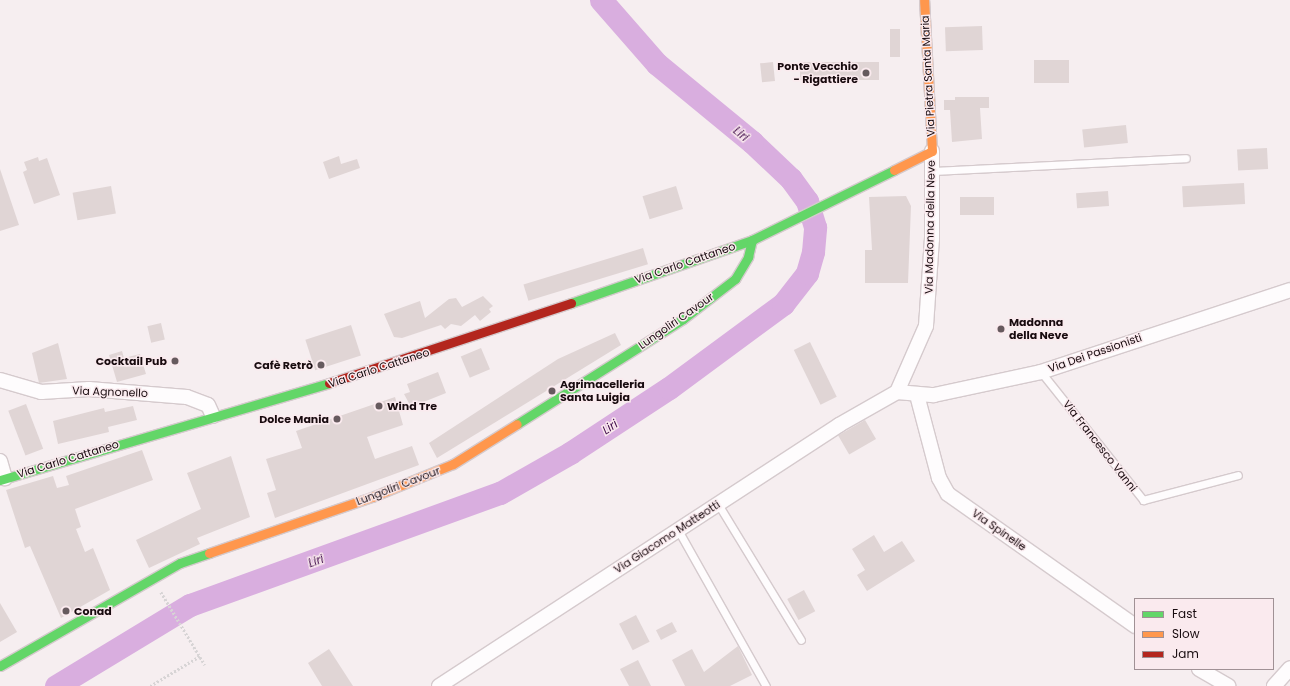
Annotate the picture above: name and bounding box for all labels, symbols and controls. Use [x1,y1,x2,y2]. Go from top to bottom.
street label: Via Pietra Santa Maria [918,15,938,137]
place label: Ponte Vecchio - Rigattiere [777,60,858,86]
marker: Ponte Vecchio - Rigattiere [861,68,871,78]
water label: Liri [730,123,752,145]
street label: Via Madonna della Neve [922,160,938,294]
street label: Via Carlo Cattaneo [633,240,737,286]
street label: Lungoliri Cavour [636,290,716,352]
place label: Madonna della Neve [1009,316,1068,342]
marker: Madonna della Neve [996,324,1006,334]
street label: Via Dei Passionisti [1047,331,1143,375]
street label: Via Carlo Cattaneo [327,345,431,391]
place label: Cocktail Pub [96,354,167,368]
marker: Cocktail Pub [170,356,180,366]
place label: Cafè Retrò [254,358,313,372]
marker: Cafè Retrò [316,360,326,370]
place label: Agrimacelleria Santa Luigia [560,378,645,404]
street label: Via Agnonello [72,384,148,400]
marker: Agrimacelleria Santa Luigia [547,386,557,396]
street label: Via Francesco Vanni [1060,398,1140,494]
place label: Wind Tre [387,399,437,413]
marker: Wind Tre [374,401,384,411]
place label: Dolce Mania [259,412,329,426]
marker: Dolce Mania [332,414,342,424]
water label: Liri [600,417,620,437]
street label: Via Carlo Cattaneo [16,437,120,481]
street label: Lungoliri Cavour [354,464,442,508]
street label: Via Giacomo Matteotti [612,498,722,576]
street label: Via Spinelle [969,506,1029,554]
water label: Liri [306,552,326,570]
legend [1134,598,1274,670]
place label: Conad [74,604,112,618]
text: Fast [1172,605,1197,622]
marker: Conad [61,606,71,616]
text: Slow [1172,625,1200,642]
text: Jam [1172,645,1199,662]

